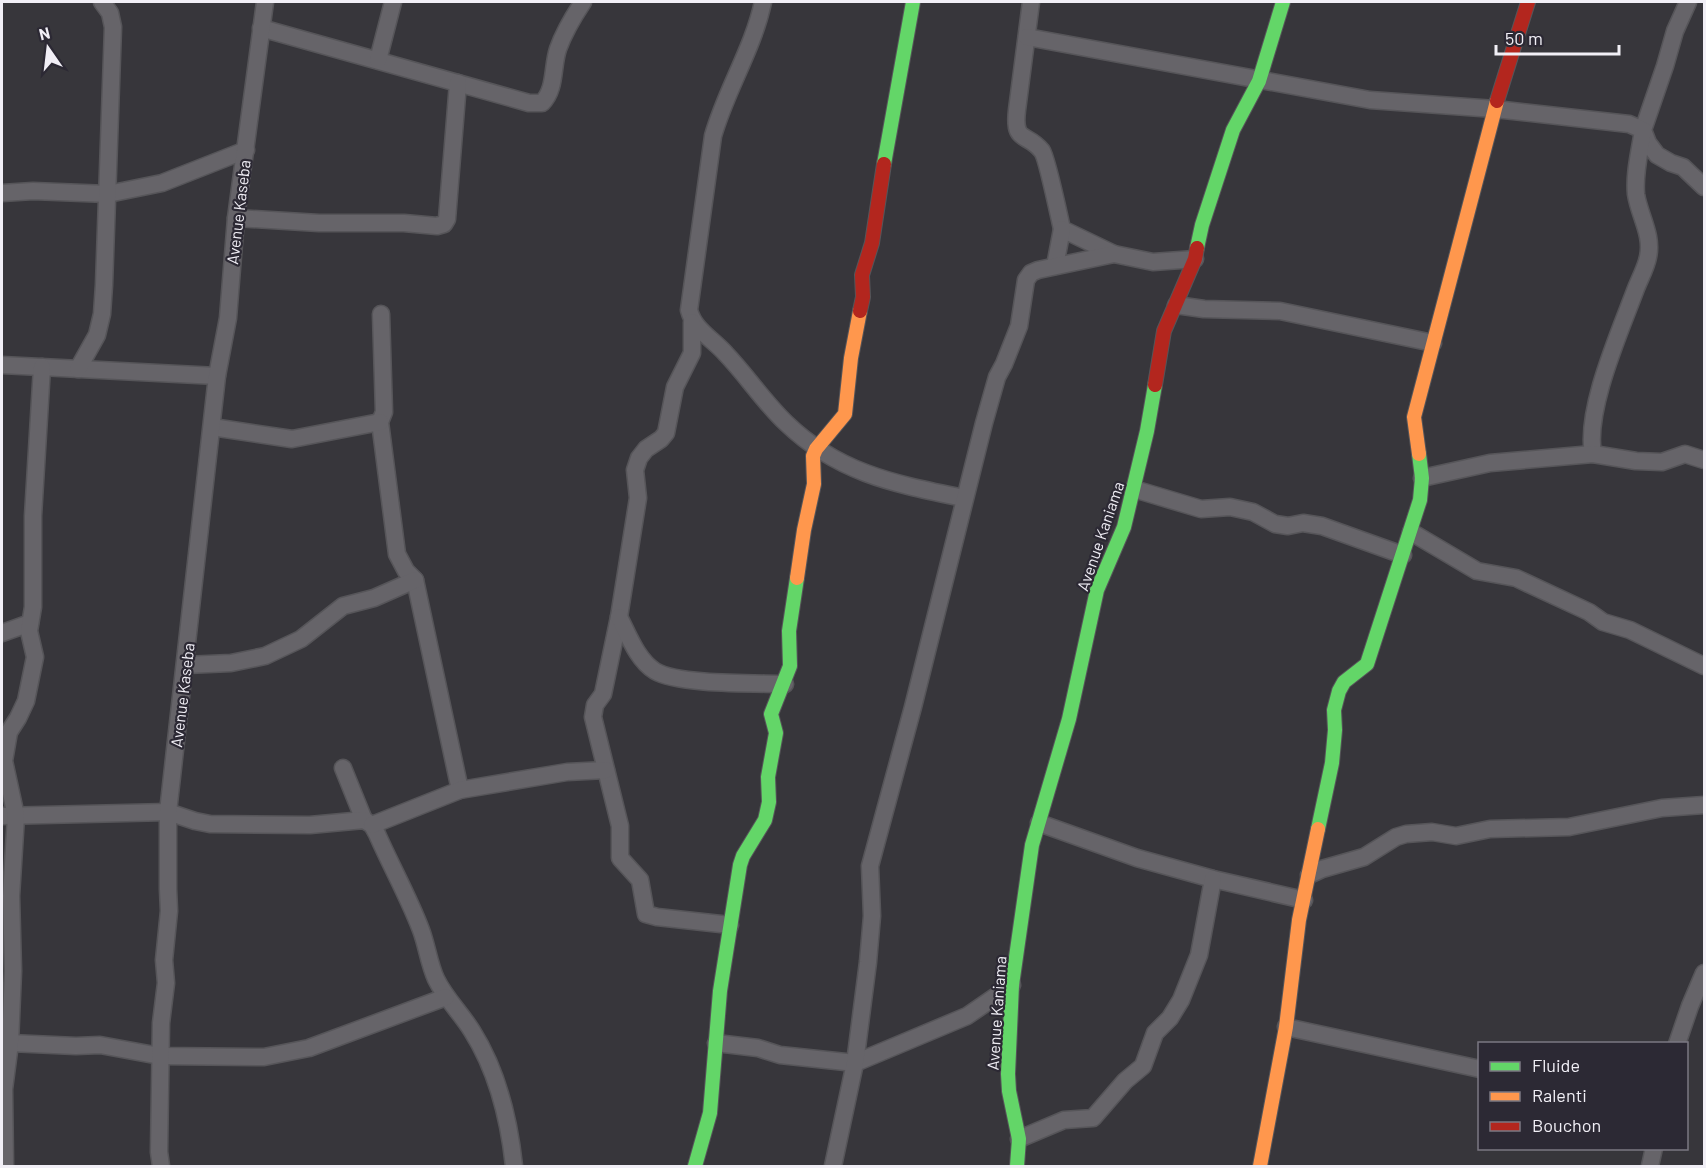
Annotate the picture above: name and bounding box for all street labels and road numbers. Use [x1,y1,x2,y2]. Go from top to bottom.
street label: Avenue Kaseba [222,159,254,265]
street label: Avenue Kaniama [1072,479,1128,593]
street label: Avenue Kaseba [166,642,198,748]
street label: Avenue Kaniama [983,955,1009,1071]

